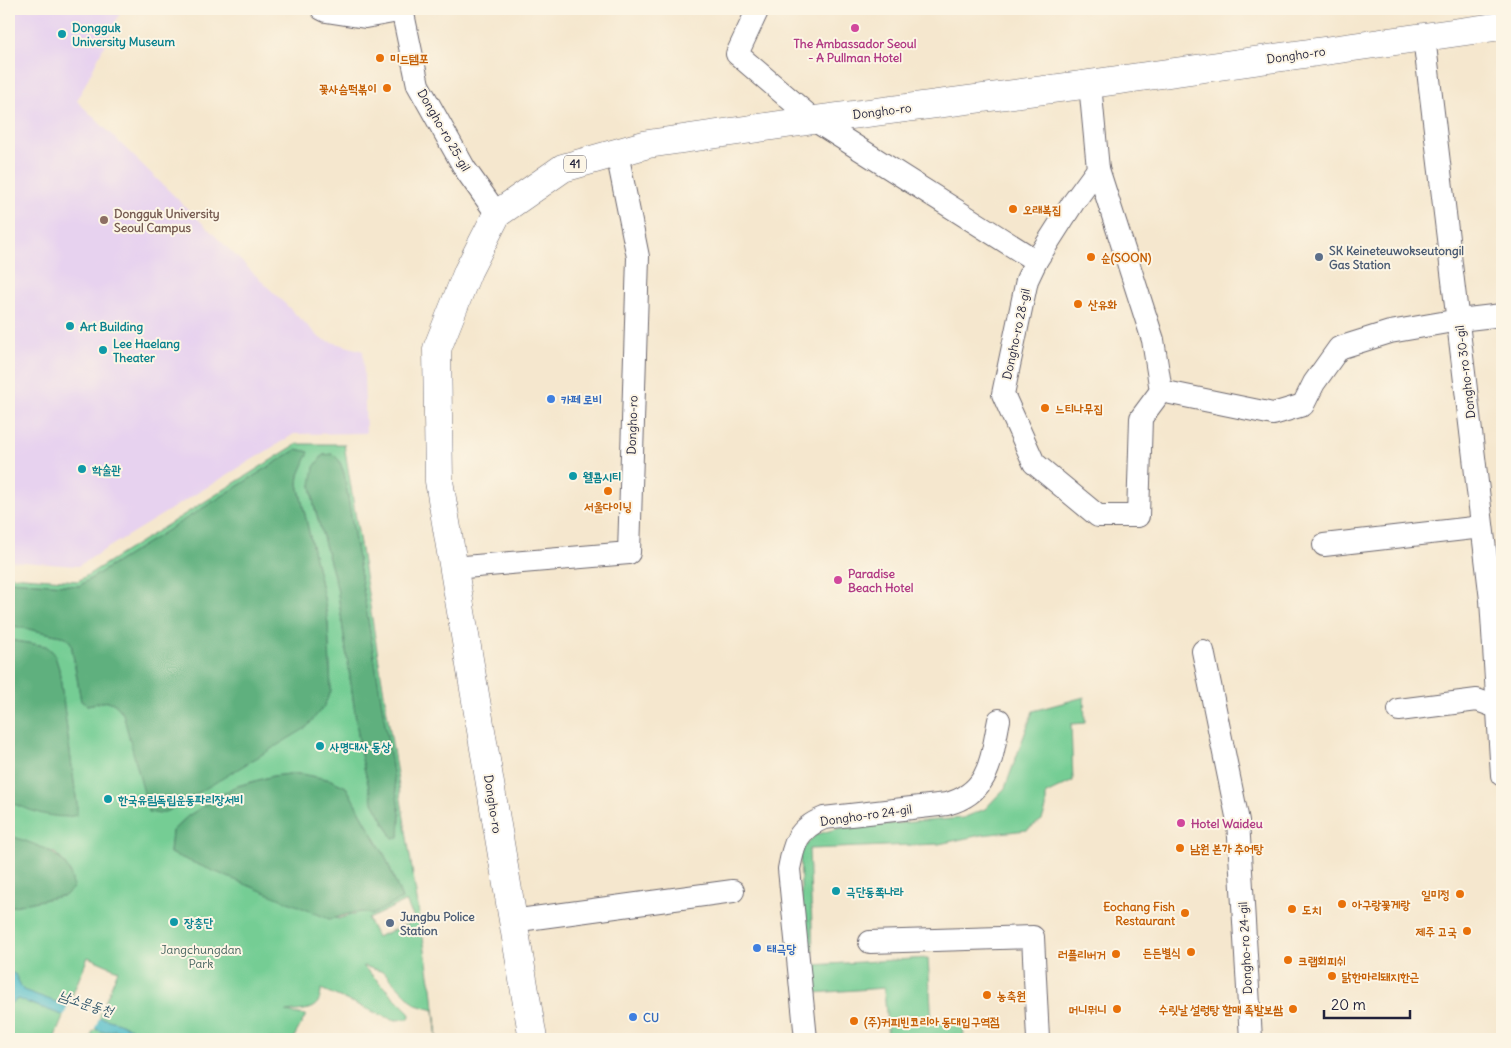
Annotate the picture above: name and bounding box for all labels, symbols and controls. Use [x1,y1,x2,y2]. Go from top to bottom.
place label: Dongguk University Museum [72,20,175,50]
marker: The Ambassador Seoul - A Pullman Hotel [849,22,861,34]
marker: Dongguk University Museum [56,28,68,40]
place label: The Ambassador Seoul - A Pullman Hotel [793,36,917,65]
street label: Dongho-ro [1266,43,1327,67]
place label: 미드템포 [390,51,429,66]
marker: 미드템포 [374,52,386,64]
place label: 꽃사슴떡볶이 [319,81,377,96]
marker: 꽃사슴떡볶이 [381,82,393,94]
street label: Dongho-ro 25-gil [414,86,474,174]
street label: Dongho-ro [852,100,913,122]
road number: 41 [564,156,586,172]
place label: 오래복집 [1023,202,1062,217]
marker: 오래복집 [1007,203,1019,215]
place label: Dongguk University Seoul Campus [114,206,220,236]
marker: Dongguk University Seoul Campus [98,214,110,226]
place label: SK Keineteuwokseutongil Gas Station [1329,243,1464,272]
place label: 순(SOON) [1101,250,1152,266]
marker: 순(SOON) [1085,251,1097,263]
marker: SK Keineteuwokseutongil Gas Station [1313,251,1325,263]
street label: Dongho-ro 28-gil [999,287,1033,381]
place label: 산유화 [1087,297,1117,312]
marker: 산유화 [1072,298,1084,310]
place label: Art Building [80,319,143,335]
marker: Art Building [64,320,76,332]
street label: Dongho-ro 30-gil [1452,324,1478,420]
place label: Lee Haelang Theater [113,336,180,365]
marker: Lee Haelang Theater [97,344,109,356]
place label: 카페 로비 [561,392,602,407]
marker: 카페 로비 [545,393,557,405]
street label: Dongho-ro [623,395,641,455]
place label: 느티나무집 [1055,401,1103,416]
marker: 느티나무집 [1039,402,1051,414]
place label: 학술관 [91,462,121,477]
marker: 학술관 [76,463,88,475]
place label: 웰콤시티 [583,469,622,484]
marker: 웰콤시티 [567,470,579,482]
marker: 서울다이닝 [602,485,614,497]
place label: 서울다이닝 [584,499,632,514]
place label: Paradise Beach Hotel [848,566,914,595]
marker: Paradise Beach Hotel [832,574,844,586]
place label: 사명대사 동상 [329,739,391,754]
marker: 사명대사 동상 [314,740,326,752]
street label: Dongho-ro [481,774,505,835]
place label: 한국유림독립운동파리장서비 [117,792,244,807]
marker: 한국유림독립운동파리장서비 [102,793,114,805]
street label: Dongho-ro 24-gil [819,801,913,829]
place label: Hotel Waideu [1191,816,1263,831]
marker: Hotel Waideu [1175,817,1187,829]
place label: 남원 본가 추어탕 [1190,841,1264,856]
marker: 남원 본가 추어탕 [1174,842,1186,854]
place label: 극단동쪽나라 [846,884,904,899]
marker: 극단동쪽나라 [830,885,842,897]
place label: 일미정 [1421,887,1450,902]
marker: 일미정 [1454,888,1466,900]
place label: 아구랑꽃게랑 [1352,897,1410,912]
marker: 아구랑꽃게랑 [1336,898,1348,910]
place label: Eochang Fish Restaurant [1103,899,1176,928]
street label: Dongho-ro 24-gil [1235,901,1255,995]
place label: 도치 [1302,902,1322,917]
marker: 도치 [1286,903,1298,915]
marker: Eochang Fish Restaurant [1179,907,1191,919]
place label: Jungbu Police Station [400,909,475,938]
place label: 장충단 [184,915,213,930]
marker: 장충단 [168,916,180,928]
marker: Jungbu Police Station [384,917,396,929]
place label: 제주 고국 [1416,924,1457,939]
marker: 제주 고국 [1461,925,1473,937]
place label: 태극당 [767,941,796,956]
park label: Jangchungdan Park [160,942,242,971]
marker: 태극당 [751,942,763,954]
place label: 든든별식 [1142,945,1181,960]
marker: 든든별식 [1185,946,1197,958]
place label: 러플리버거 [1058,947,1106,962]
marker: 러플리버거 [1110,948,1122,960]
place label: 크랩회피쉬 [1298,953,1346,968]
marker: 크랩회피쉬 [1282,954,1294,966]
place label: 닭한마리돼지한근 [1342,969,1420,984]
marker: 닭한마리돼지한근 [1326,970,1338,982]
water label: 남소문동천 [56,986,117,1021]
place label: 농축원 [997,988,1026,1003]
scale bar [1324,988,1410,1020]
marker: 농축원 [981,989,993,1001]
text: 20 m [1331,995,1366,1014]
place label: 머니뭐니 [1068,1002,1107,1017]
place label: 수릿날 설렁탕 할매 족발보쌈 [1159,1002,1283,1017]
marker: 머니뭐니 [1111,1003,1123,1015]
marker: 수릿날 설렁탕 할매 족발보쌈 [1287,1003,1299,1015]
place label: CU [643,1010,659,1025]
marker: CU [627,1011,639,1023]
place label: (주)커피빈코리아 동대입구역점 [864,1014,1000,1030]
marker: (주)커피빈코리아 동대입구역점 [848,1015,860,1027]

